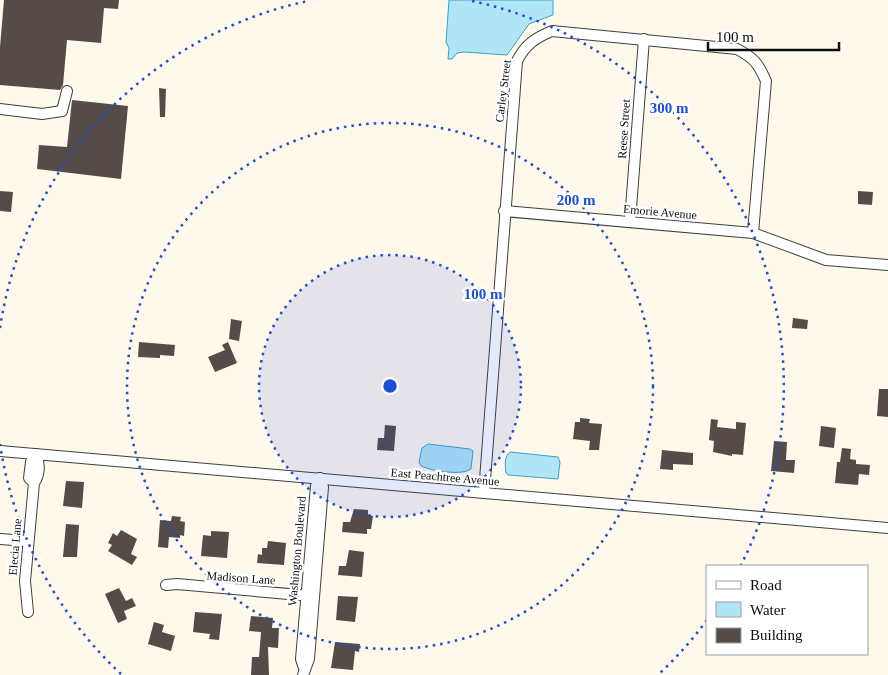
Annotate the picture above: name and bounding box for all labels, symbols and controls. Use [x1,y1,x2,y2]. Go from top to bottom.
scale bar [708,20,839,52]
text: 100 m [716,29,754,45]
street label: Carley Street [492,58,514,123]
street label: Reese Street [615,98,633,159]
text: 300 m [650,100,689,116]
text: 200 m [557,192,596,208]
street label: Emorie Avenue [622,202,698,222]
text: 100 m [464,286,503,302]
centre of rings [381,377,399,395]
street label: East Peachtree Avenue [390,465,500,489]
street label: Washington Boulevard [285,496,309,606]
street label: Elecia Lane [6,518,24,576]
legend [706,565,868,655]
street label: Madison Lane [206,569,276,587]
text: Road [750,577,782,593]
text: Water [750,602,785,618]
text: Building [750,627,803,643]

